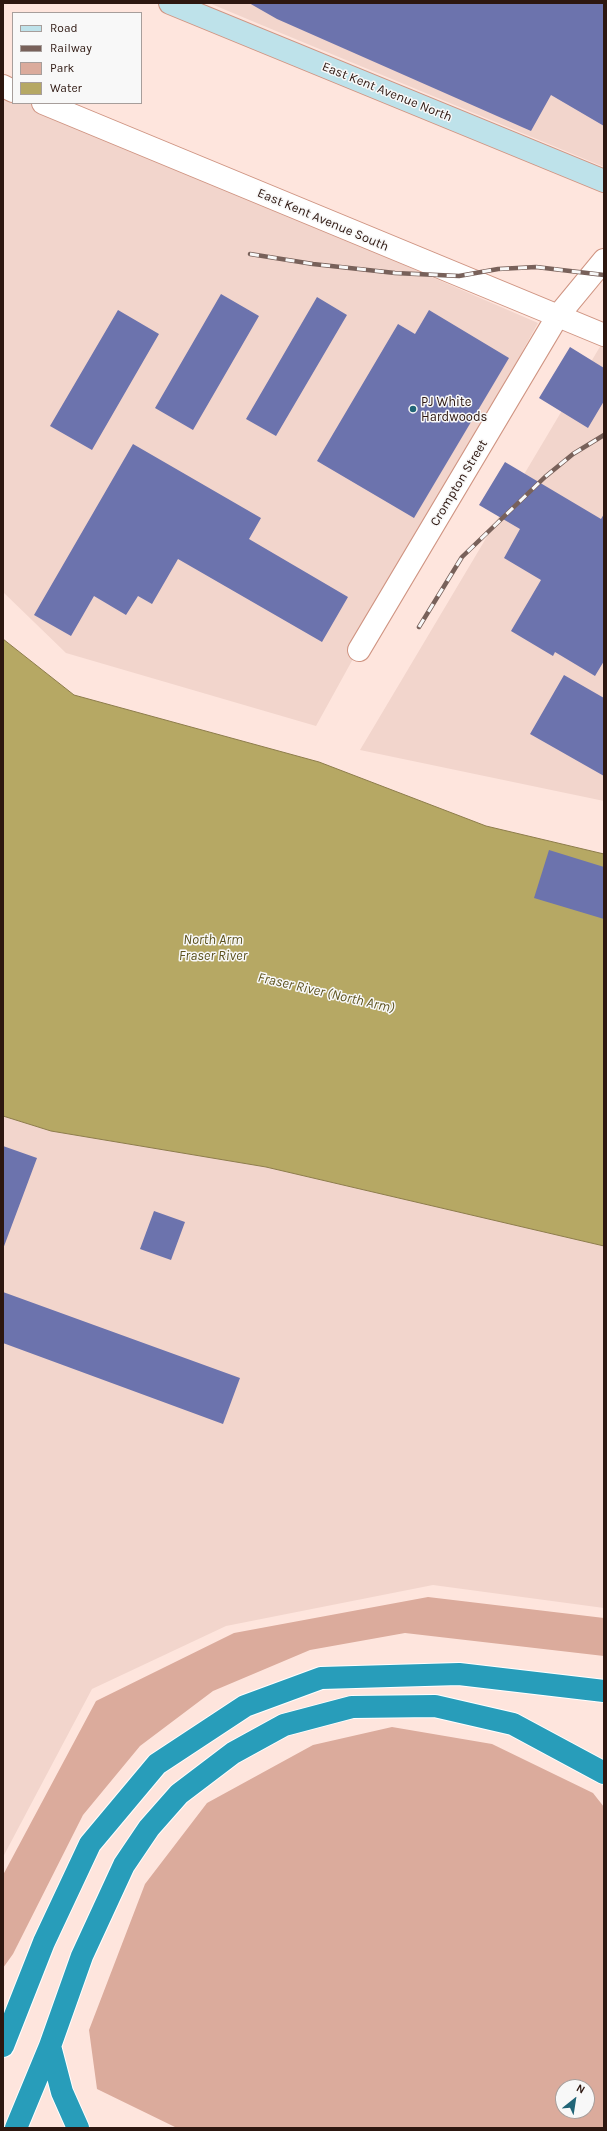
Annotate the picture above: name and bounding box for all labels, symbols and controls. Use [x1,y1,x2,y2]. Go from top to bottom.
legend [12,12,142,104]
text: Road [50,21,78,35]
text: Railway [50,41,92,55]
street label: East Kent Avenue North [320,59,454,125]
text: Park [50,61,74,75]
text: Water [50,81,82,95]
street label: East Kent Avenue South [255,185,391,255]
place label: PJ White Hardwoods [421,394,487,425]
marker: PJ White Hardwoods [408,404,418,414]
street label: Crompton Street [427,437,491,529]
water label: North Arm Fraser River [179,932,247,964]
water label: Fraser River (North Arm) [256,969,396,1017]
north arrow [555,2079,595,2119]
text: N [574,2081,587,2097]

